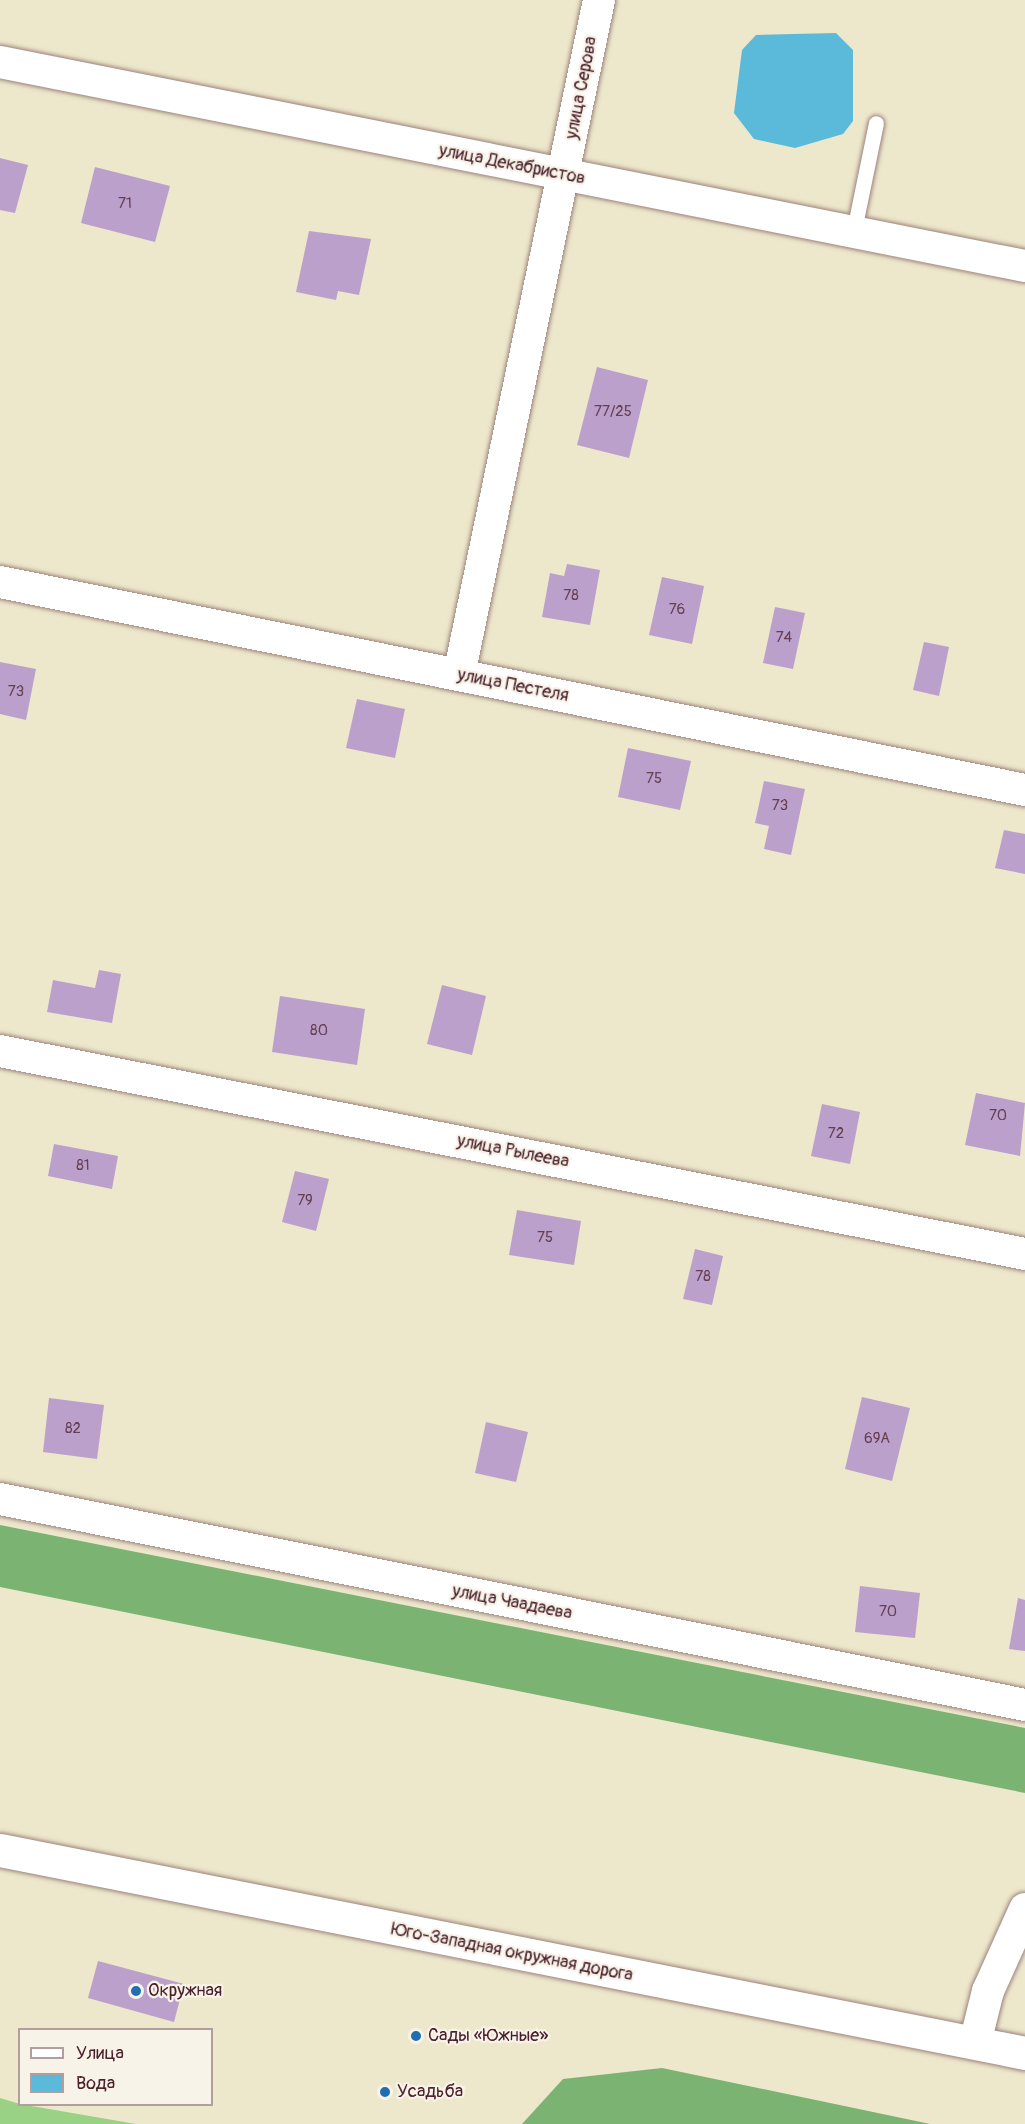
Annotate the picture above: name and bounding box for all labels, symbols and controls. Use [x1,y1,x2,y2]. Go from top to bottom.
street label: улица Серова [561,35,603,141]
street label: улица Декабристов [437,140,587,190]
house number: 71 [118,195,132,213]
house number: 77/25 [594,403,632,421]
house number: 78 [563,587,579,605]
house number: 76 [669,601,685,619]
house number: 74 [776,629,792,647]
street label: улица Пестеля [455,665,571,707]
house number: 73 [8,683,24,701]
house number: 75 [646,770,662,788]
house number: 73 [772,797,788,815]
house number: 80 [310,1022,328,1040]
house number: 70 [989,1107,1007,1125]
house number: 72 [828,1125,844,1143]
street label: улица Рылеева [455,1131,571,1173]
house number: 81 [76,1157,90,1175]
house number: 79 [297,1192,313,1210]
house number: 75 [537,1229,553,1247]
house number: 78 [695,1268,711,1286]
house number: 82 [65,1420,81,1438]
house number: 69А [864,1430,890,1448]
street label: улица Чаадаева [450,1581,574,1625]
house number: 70 [879,1603,897,1621]
street label: Юго-Западная окружная дорога [389,1919,635,1987]
place label: Окружная [148,1980,222,2002]
marker: Окружная [129,1984,143,1998]
place label: Сады «Южные» [428,2025,548,2047]
legend [18,2028,213,2106]
marker: Сады «Южные» [409,2029,423,2043]
text: Улица [76,2042,124,2065]
text: Вода [76,2072,115,2095]
place label: Усадьба [397,2081,463,2103]
marker: Усадьба [378,2085,392,2099]

